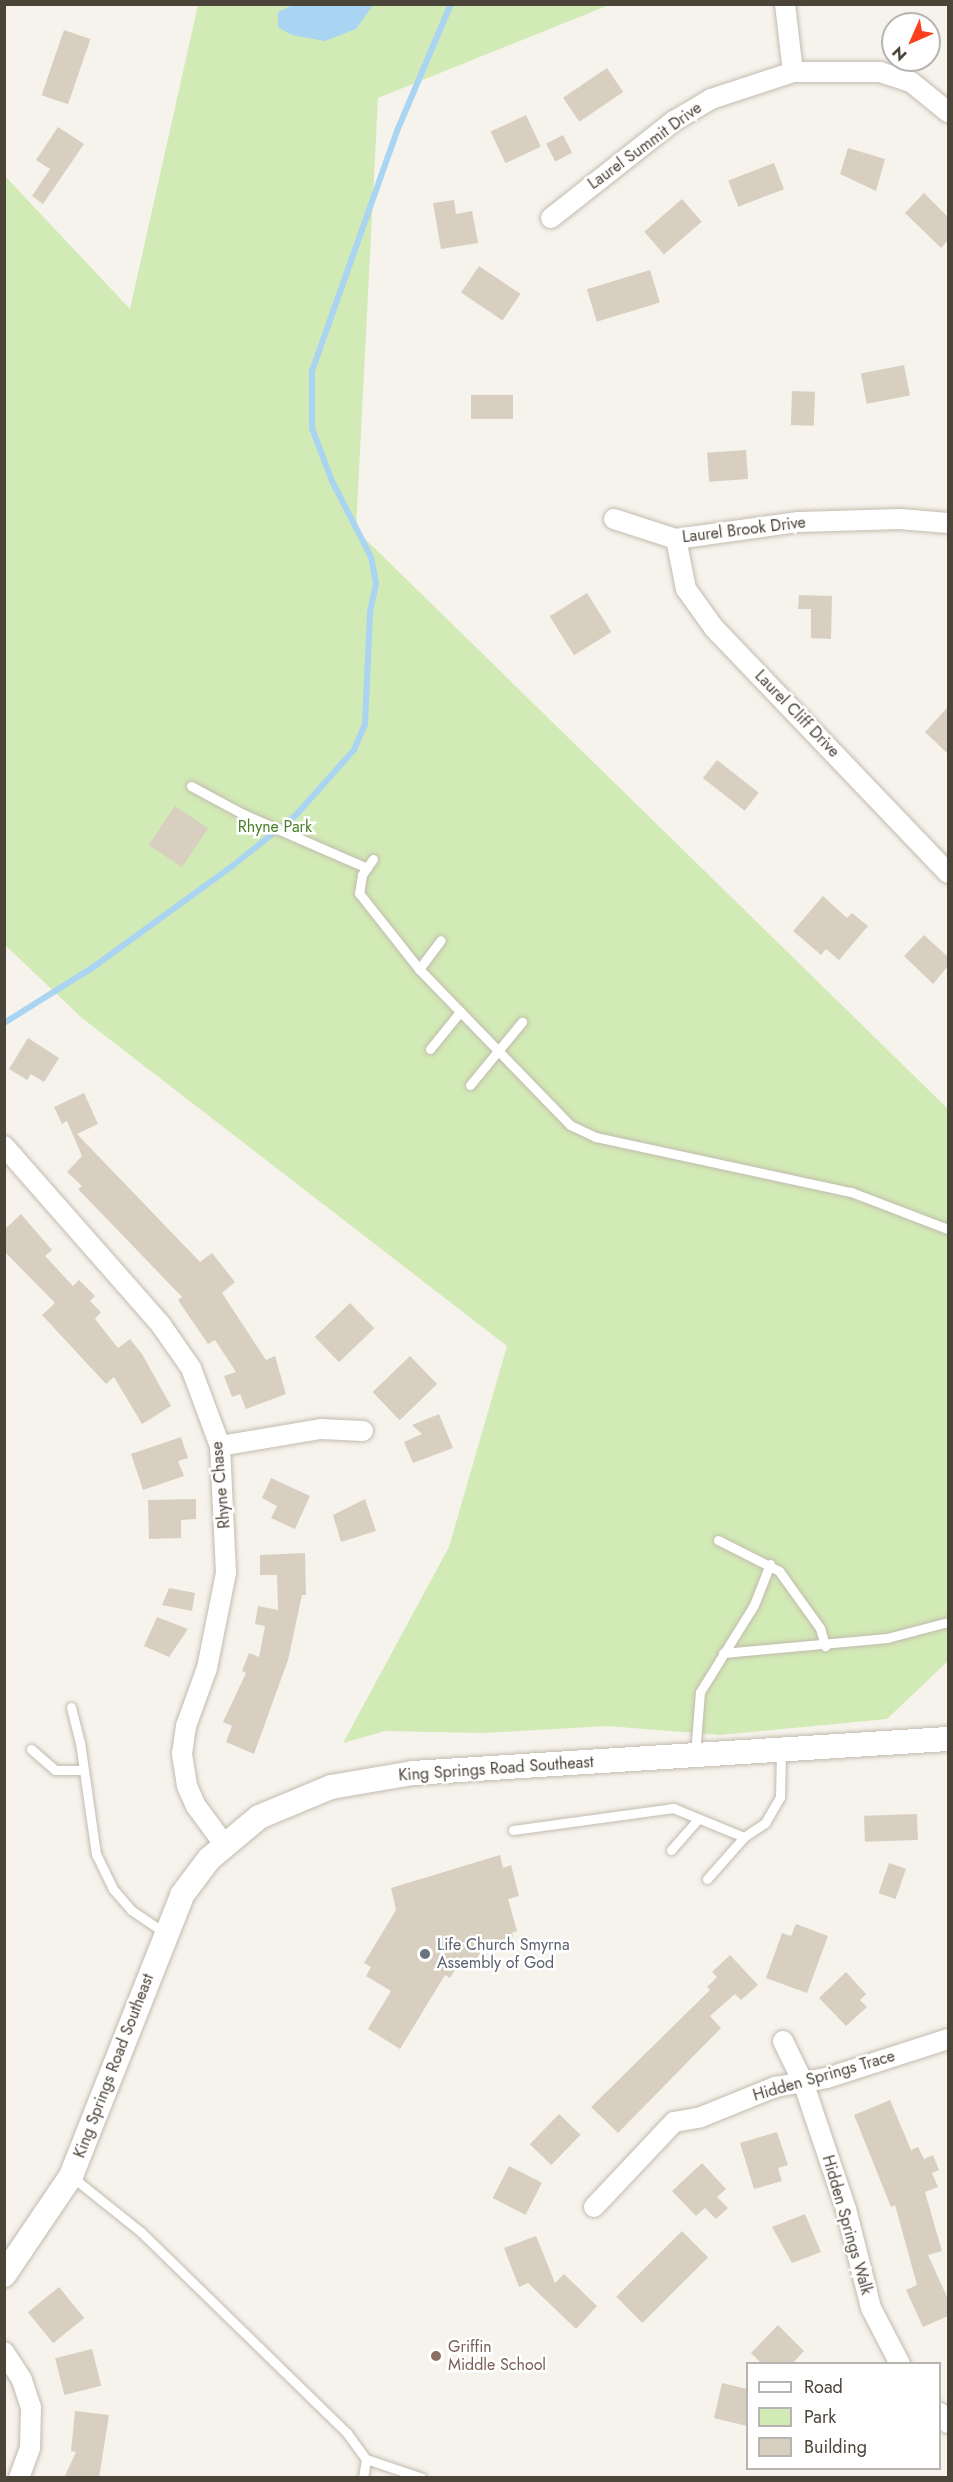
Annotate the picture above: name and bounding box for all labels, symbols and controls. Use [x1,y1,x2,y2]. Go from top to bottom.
north arrow [881,12,941,72]
text: N [887,41,912,66]
street label: Laurel Summit Drive [584,98,706,194]
street label: Laurel Brook Drive [681,513,807,547]
street label: Laurel Cliff Drive [751,666,843,762]
park label: Rhyne Park [238,817,312,837]
street label: Rhyne Chase [208,1441,234,1529]
street label: King Springs Road Southeast [398,1753,594,1785]
place label: Life Church Smyrna Assembly of God [437,1935,570,1973]
marker: Life Church Smyrna Assembly of God [418,1947,432,1961]
street label: King Springs Road Southeast [70,1971,158,2161]
street label: Hidden Springs Trace [751,2047,897,2105]
street label: Hidden Springs Walk [818,2153,876,2297]
place label: Griffin Middle School [448,2337,546,2375]
marker: Griffin Middle School [429,2349,443,2363]
legend [746,2362,941,2470]
text: Road [804,2374,843,2400]
text: Park [804,2404,836,2430]
text: Building [804,2434,867,2460]

